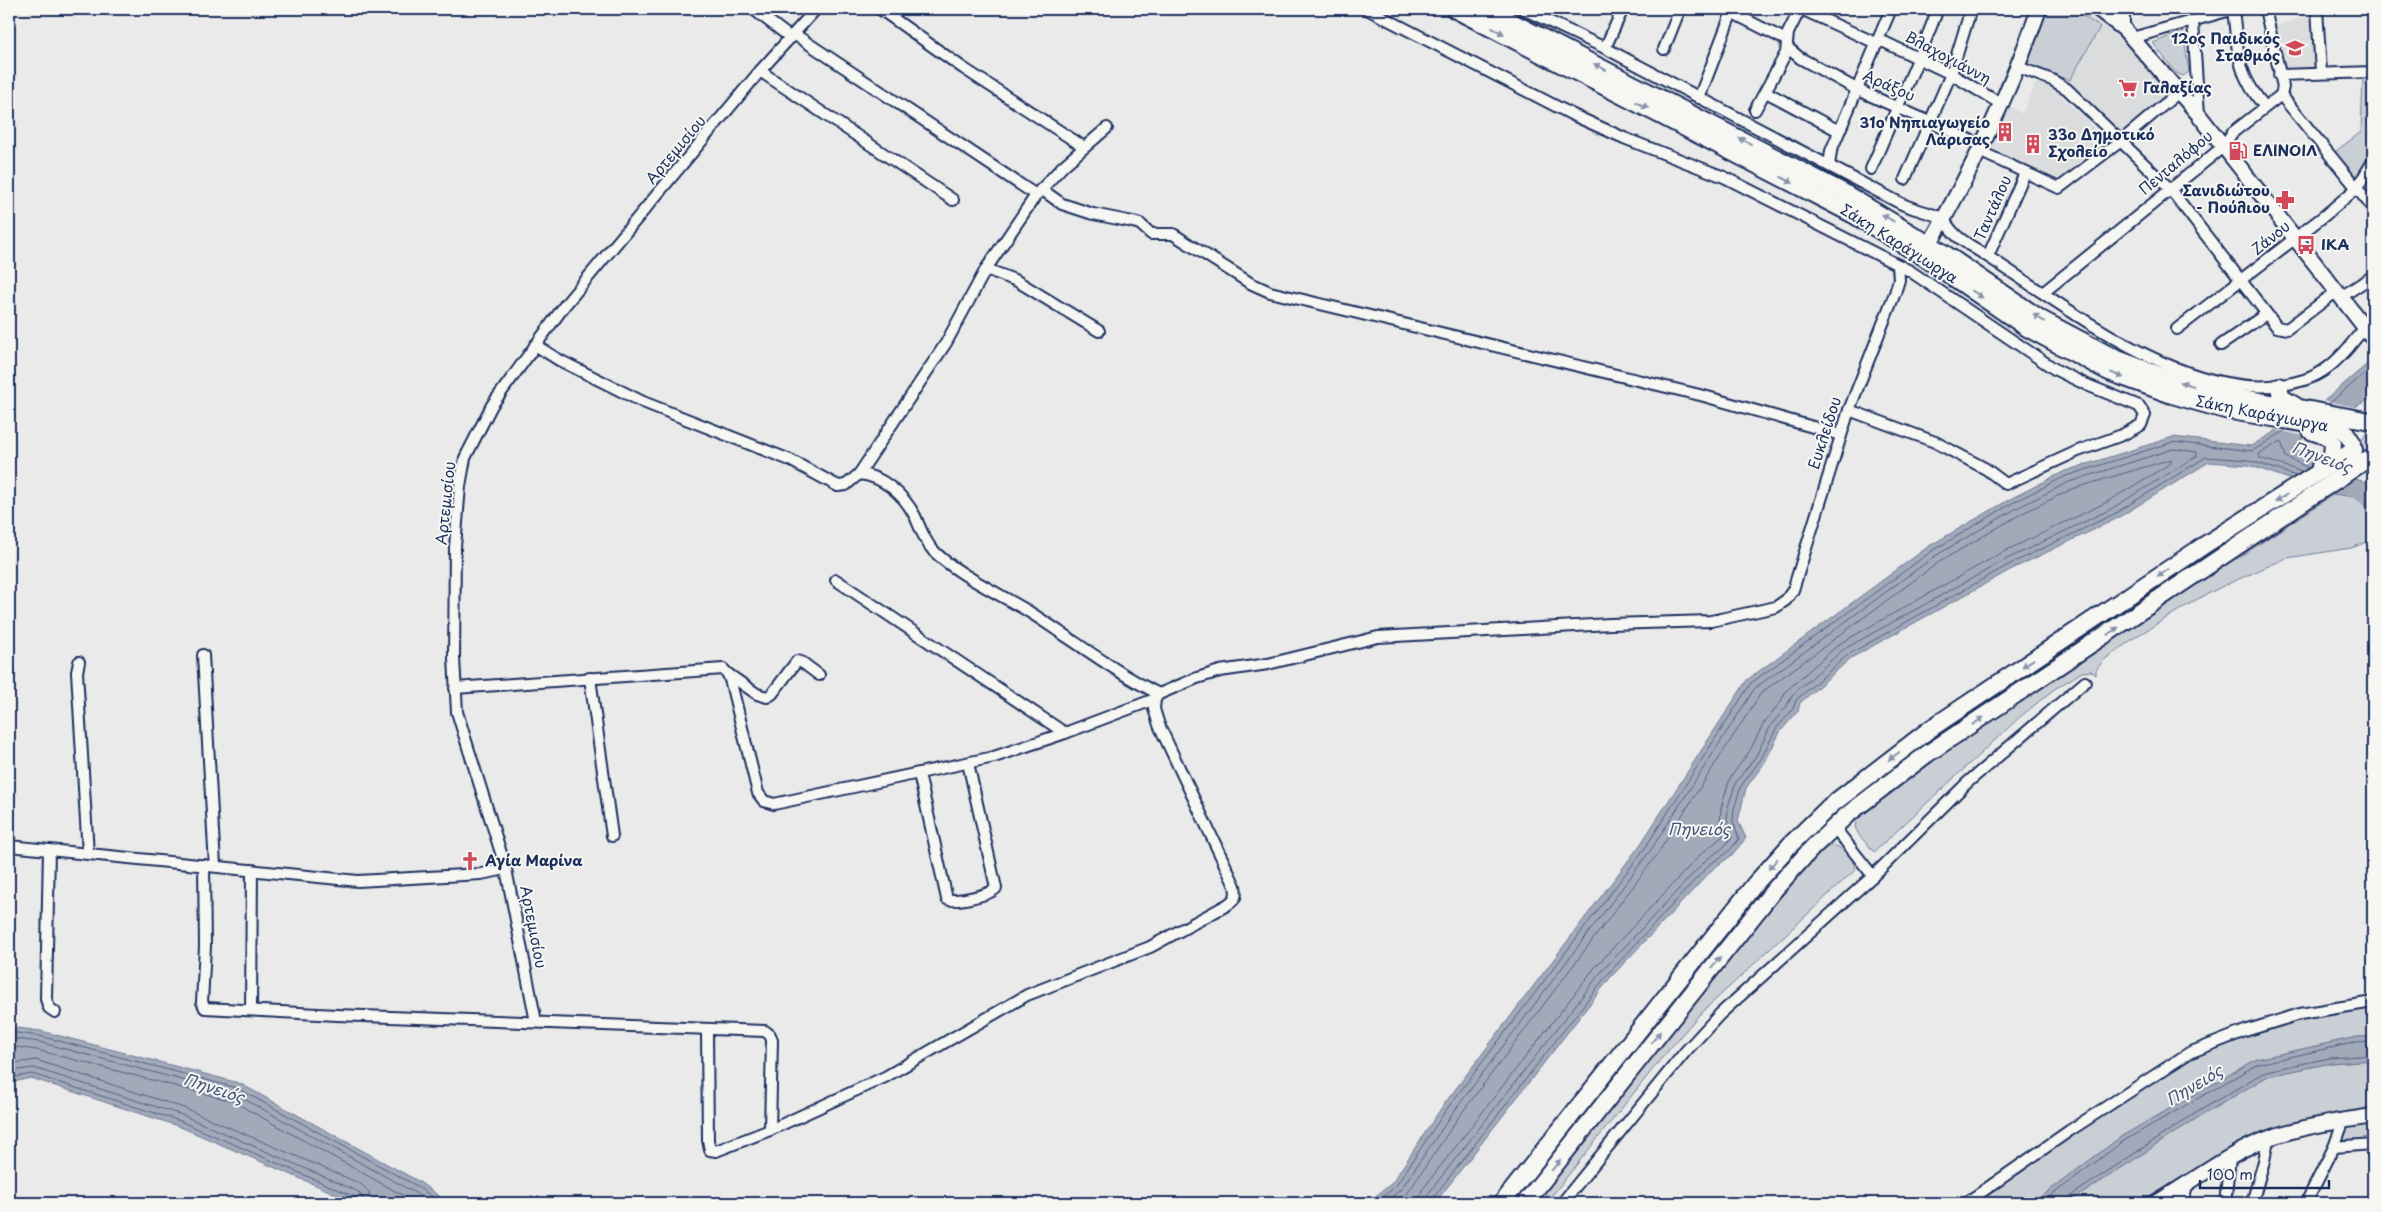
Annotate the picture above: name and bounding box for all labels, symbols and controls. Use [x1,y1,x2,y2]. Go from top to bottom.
street label: Βλαχογιάννη [1902,24,1996,89]
place label: 12ος Παιδικός Σταθμός [2171,26,2280,66]
one-way arrow [1490,27,1505,35]
school or university icon: 12ος Παιδικός Σταθμός [2284,37,2306,59]
one-way arrow [1593,63,1607,71]
street label: Αράξου [1860,63,1919,106]
place label: Γαλαξίας [2143,75,2212,98]
supermarket icon: Γαλαξίας [2117,77,2139,99]
one-way arrow [1635,101,1649,109]
street label: Αρτεμισίου [639,110,711,188]
place label: 31ο Νηπιαγωγείο Λάρισας [1859,110,1990,150]
building icon: 31ο Νηπιαγωγείο Λάρισας [1994,121,2016,143]
place label: 33ο Δημοτικό Σχολείο [2048,122,2155,162]
street label: Πενταλόφου [2133,124,2217,200]
building icon: 33ο Δημοτικό Σχολείο [2022,133,2044,155]
one-way arrow [1737,137,1752,145]
place label: ΕΛΙΝΟΙΛ [2253,138,2317,161]
fuel station icon: ΕΛΙΝΟΙΛ [2227,140,2249,162]
street label: Ταντάλου [1967,171,2016,244]
one-way arrow [1779,176,1794,184]
place label: Σανιδιώτου - Πούλιου [2182,178,2270,218]
pharmacy icon: Σανιδιώτου - Πούλιου [2274,189,2296,211]
street label: Σάκη Καράγιωργα [1837,197,1963,288]
one-way arrow [1881,214,1894,223]
street label: Ζάνου [2246,214,2294,260]
place label: ΙΚΑ [2321,232,2349,255]
bus stop icon: ΙΚΑ [2295,234,2317,256]
one-way arrow [1970,289,1983,299]
one-way arrow [2032,313,2046,322]
one-way arrow [2110,371,2125,379]
one-way arrow [2179,380,2194,388]
street label: Σάκη Καράγιωργα [2194,388,2331,437]
street label: Ευκλείδου [1801,393,1846,472]
water label: Πηνειός [2289,434,2357,479]
street label: Αρτεμισίου [429,460,460,546]
one-way arrow [2274,493,2287,502]
one-way arrow [2156,568,2170,578]
one-way arrow [2106,626,2119,635]
one-way arrow [2021,659,2034,668]
one-way arrow [1971,716,1984,726]
one-way arrow [1888,750,1901,761]
water label: Πηνειός [1668,816,1732,840]
place label: Αγία Μαρίνα [484,848,583,871]
church icon: Αγία Μαρίνα [459,850,481,872]
one-way arrow [1768,857,1779,870]
street label: Αρτεμισίου [515,883,554,970]
one-way arrow [1711,955,1721,969]
one-way arrow [1651,1031,1662,1044]
water label: Πηνειός [2161,1057,2228,1110]
water label: Πηνειός [181,1066,249,1109]
scale bar [2200,1157,2328,1189]
one-way arrow [1550,1159,1561,1172]
text: 100 m [2207,1162,2253,1185]

